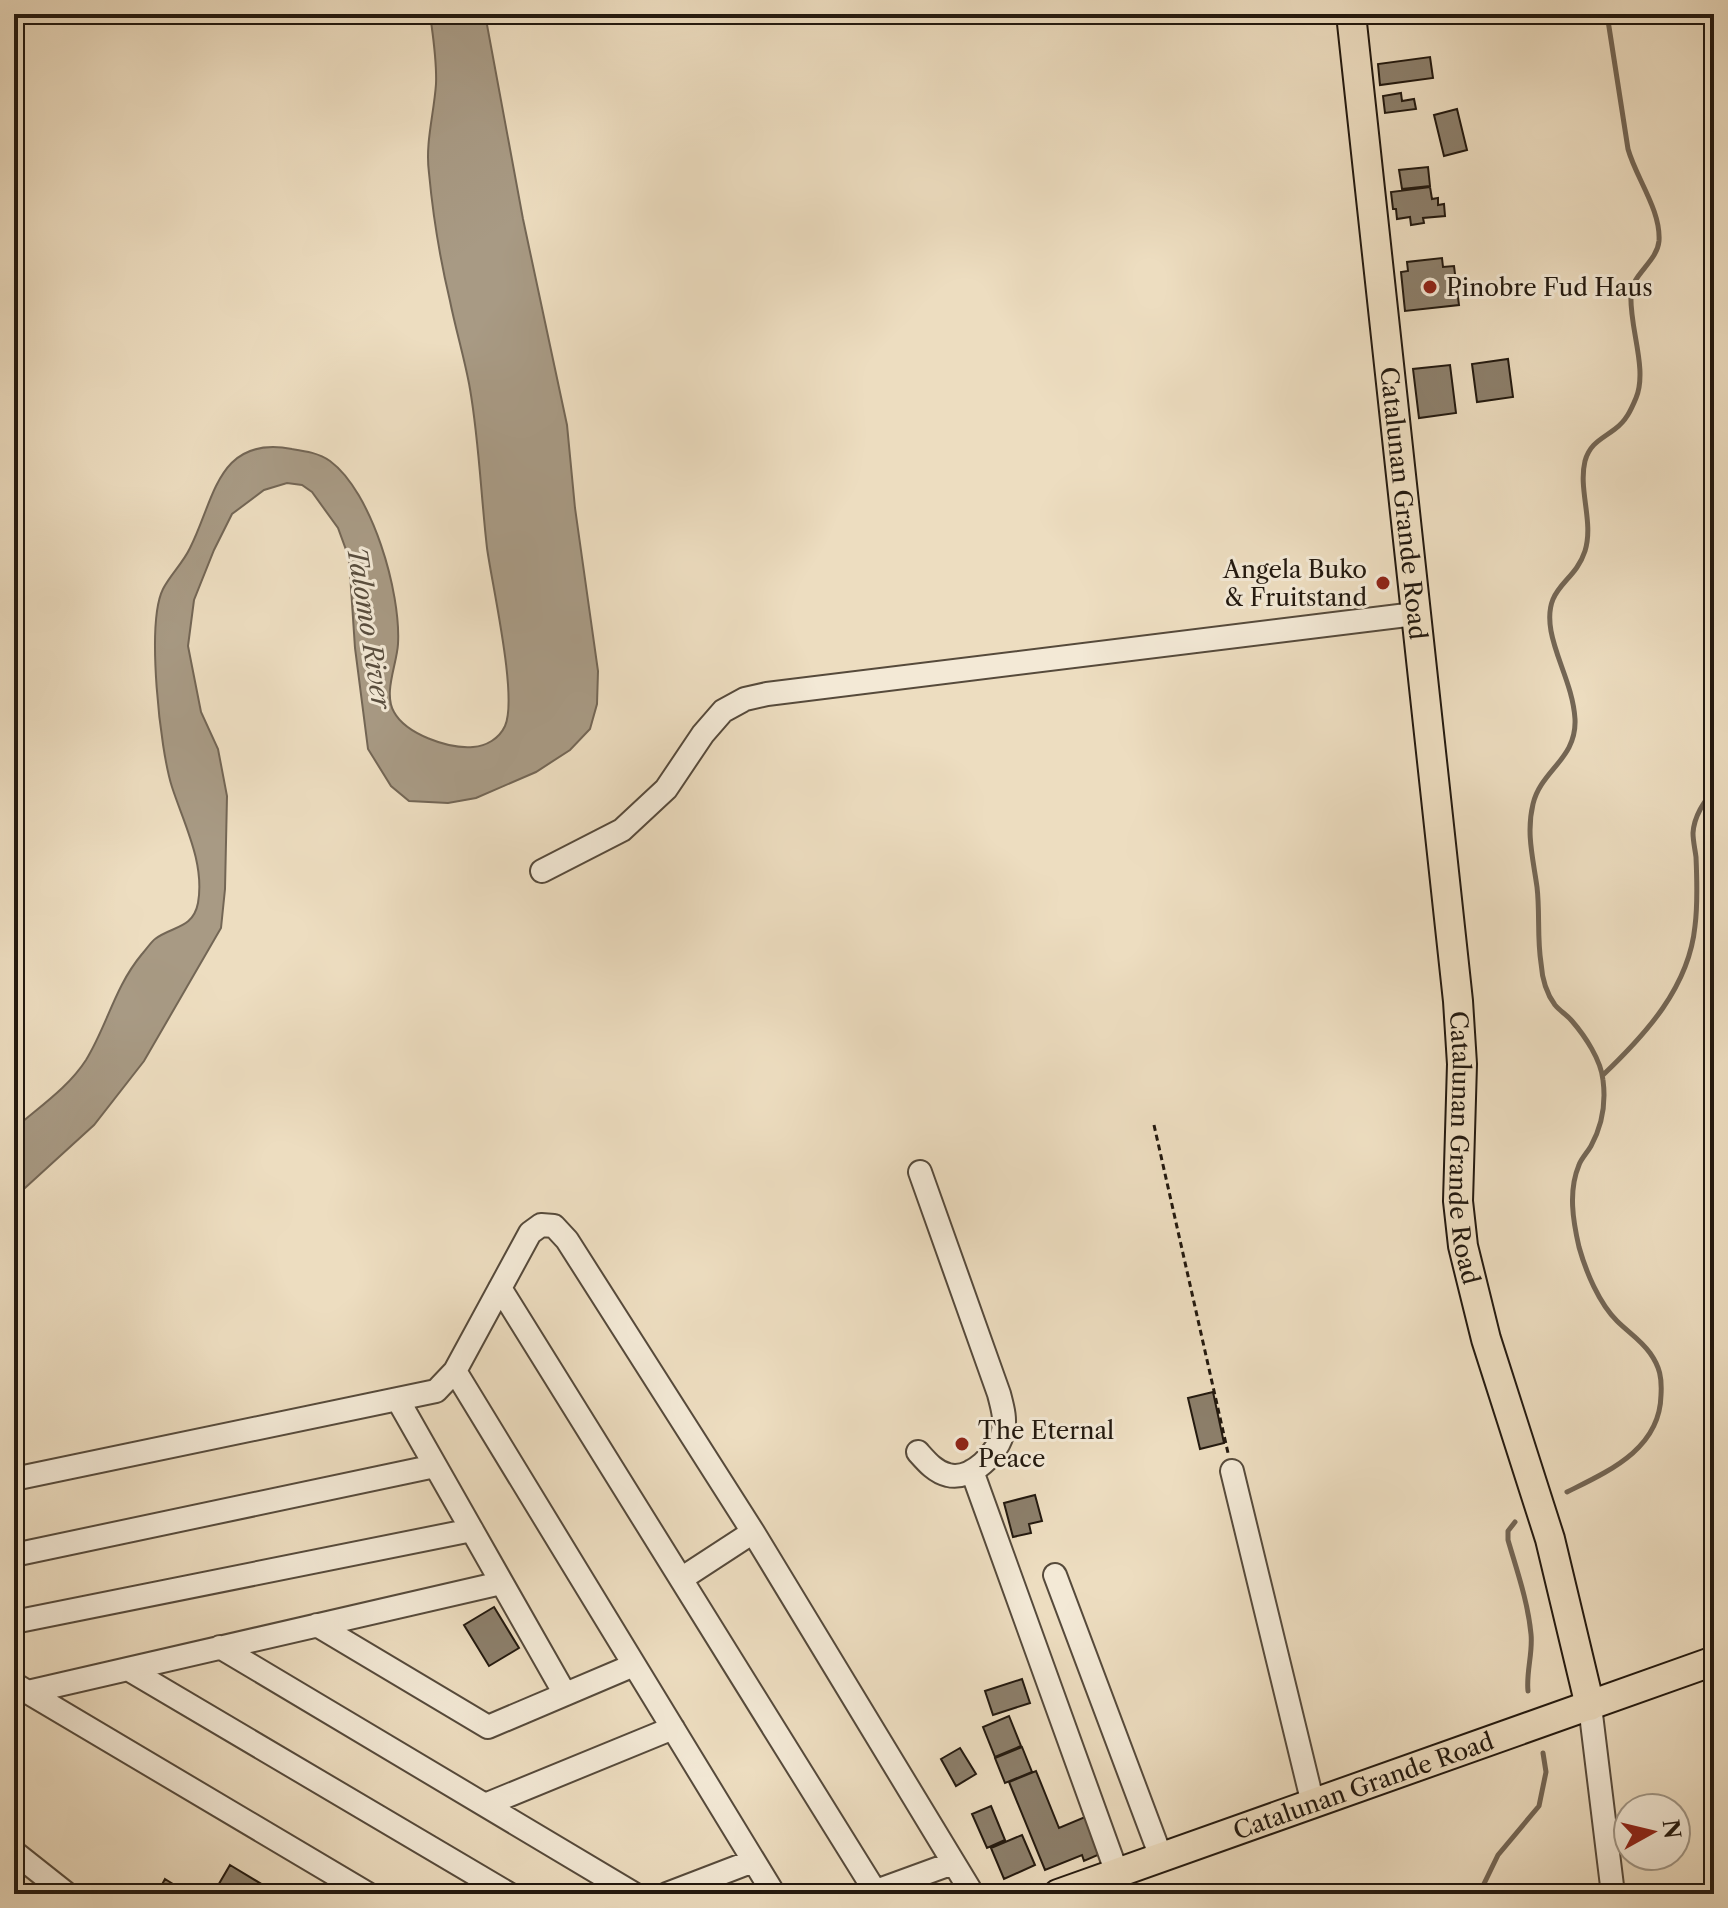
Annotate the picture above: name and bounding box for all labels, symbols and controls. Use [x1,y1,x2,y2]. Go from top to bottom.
place label: Pinobre Fud Haus [1446,273,1653,302]
marker: Pinobre Fud Haus [1421,278,1439,296]
street label: Catalunan Grande Road [1375,365,1433,641]
water label: Talomo River [340,545,398,713]
place label: Angela Buko & Fruitstand [1222,555,1367,612]
marker: Angela Buko & Fruitstand [1374,574,1392,592]
street label: Catalunan Grande Road [1443,1010,1487,1288]
place label: The Eternal Peace [978,1416,1114,1473]
marker: The Eternal Peace [953,1435,971,1453]
street label: Catalunan Grande Road [1229,1726,1498,1845]
north arrow [1612,1792,1692,1872]
text: N [1657,1818,1686,1841]

